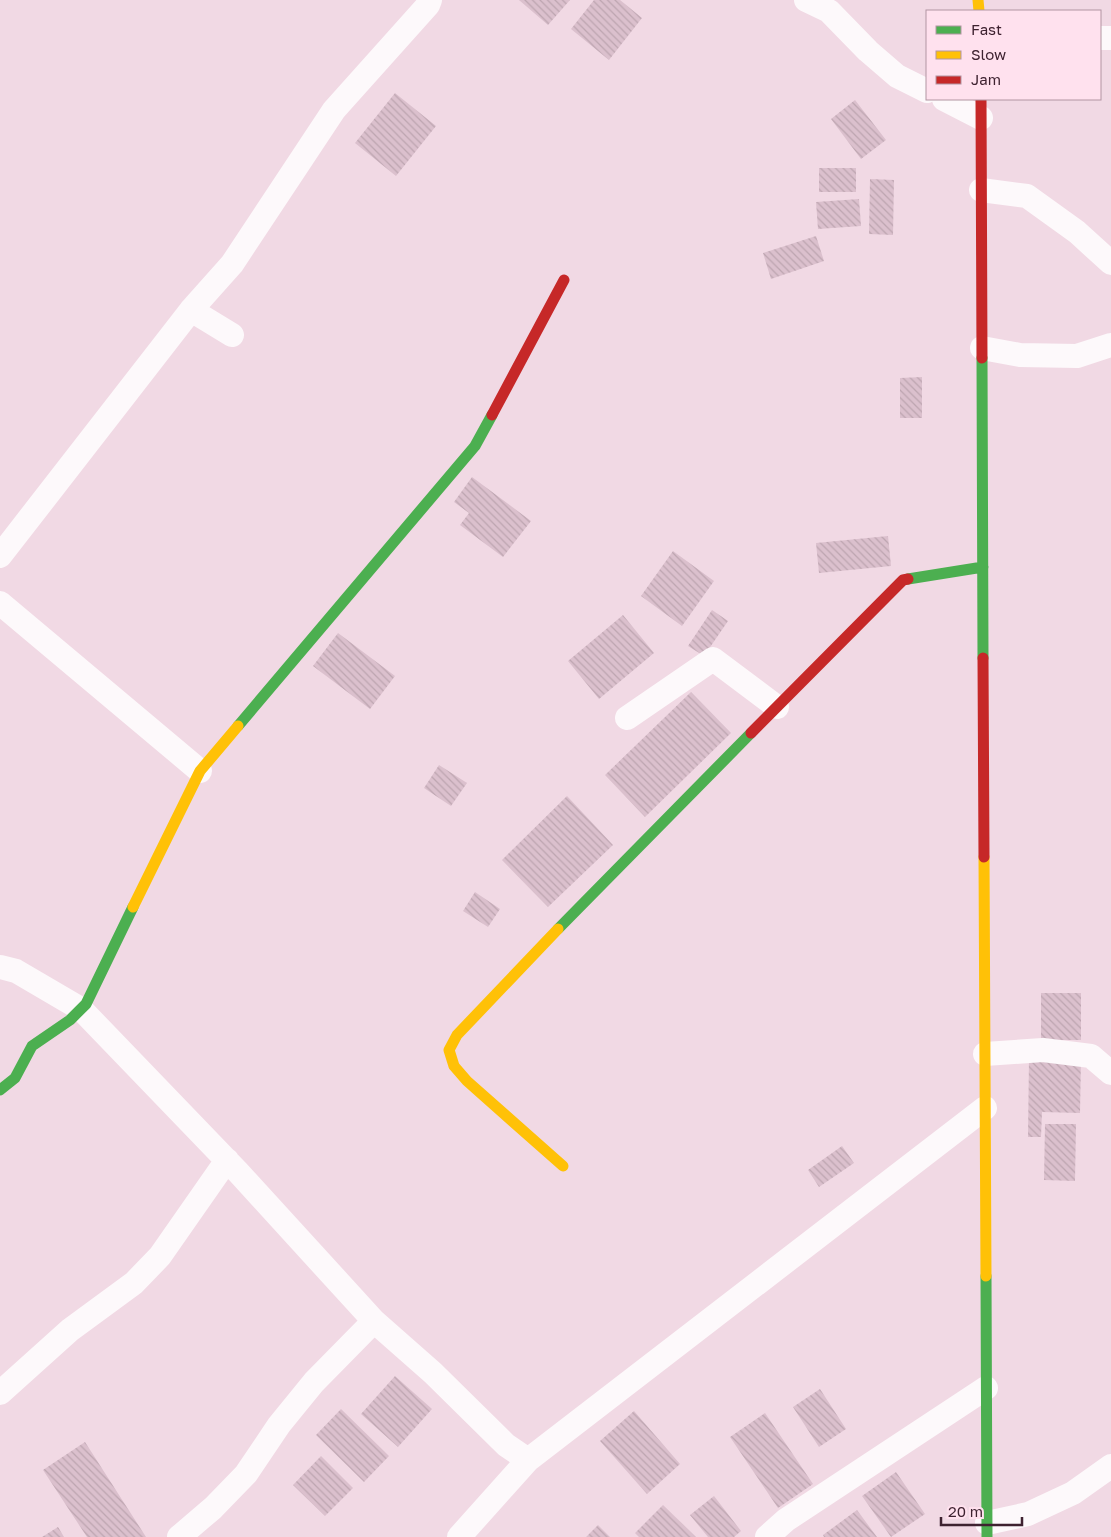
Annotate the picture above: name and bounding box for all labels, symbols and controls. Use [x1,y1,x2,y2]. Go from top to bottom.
legend [926,10,1101,100]
text: Fast [971,20,1002,38]
text: Slow [971,45,1006,63]
text: Jam [971,70,1001,88]
scale bar [941,1494,1022,1526]
text: 20 m [948,1502,983,1520]

